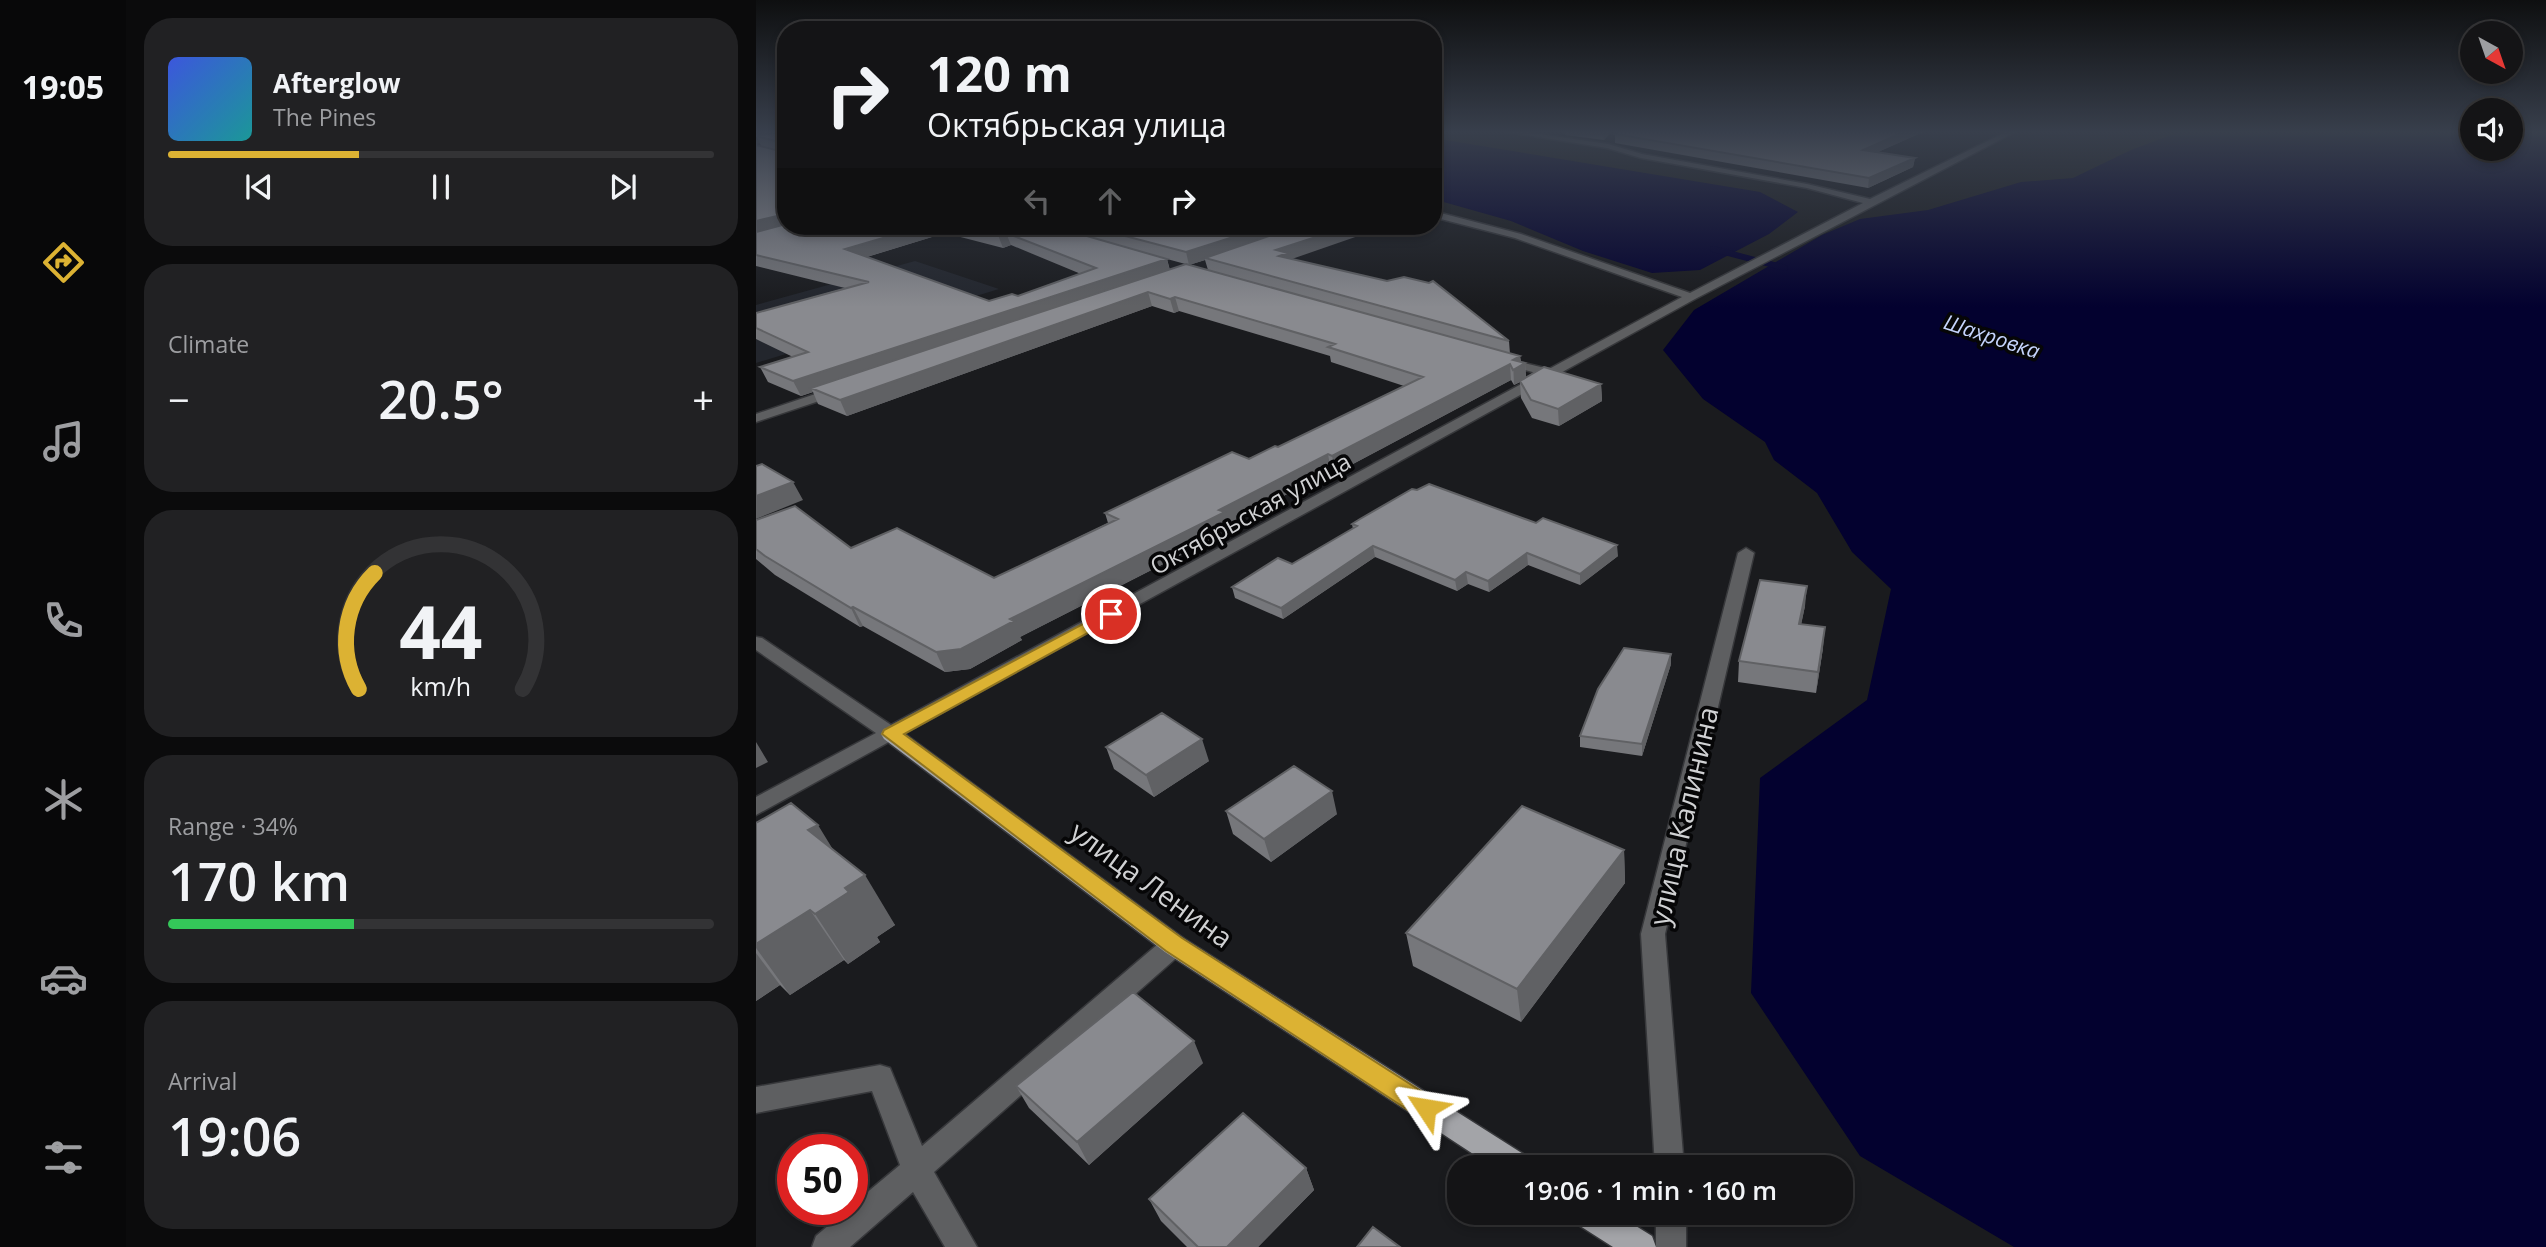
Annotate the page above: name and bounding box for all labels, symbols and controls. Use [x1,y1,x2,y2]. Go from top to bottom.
north arrow [2460,21,2524,84]
map controls [2460,21,2523,161]
text: 120 m [927,40,1072,106]
icon: right [812,49,903,140]
text: 19:05 [22,65,104,108]
text: Afterglow [273,65,400,101]
button: sound [2460,98,2523,161]
text: The Pines [273,101,376,133]
text: Октябрьская улица [927,103,1227,146]
icon: previous [240,168,278,206]
icon: pause [422,168,460,206]
icon: next [604,168,642,206]
icon: left [1018,182,1056,220]
icon: ahead [1091,182,1129,220]
icon: right [1164,182,1202,220]
icon: directions [39,238,88,287]
water label: Шахровка [1940,307,2044,365]
text: Climate [168,328,249,360]
text: 20.5° [378,363,504,434]
text: − [168,373,190,425]
text: + [692,373,714,425]
icon: music [39,417,88,466]
street label: Октябрьская улица [1144,444,1356,582]
text: 44 [399,582,483,681]
pin [1081,584,1141,644]
icon: arrive [1092,595,1130,633]
icon: phone [39,596,88,645]
text: km/h [411,669,471,703]
street label: улица Калинина [1639,703,1727,929]
icon: climate [39,775,88,824]
text: Range · 34% [168,810,298,842]
street label: улица Ленина [1063,812,1241,956]
text: 170 km [168,845,350,916]
icon: car [39,954,88,1003]
text: Arrival [168,1065,237,1097]
position arrow [1389,1071,1463,1145]
text: 19:06 [168,1100,301,1171]
icon: filters [39,1133,88,1182]
speed limit sign: 50 [777,1134,868,1225]
text: 19:06 · 1 min · 160 m [1523,1172,1777,1208]

